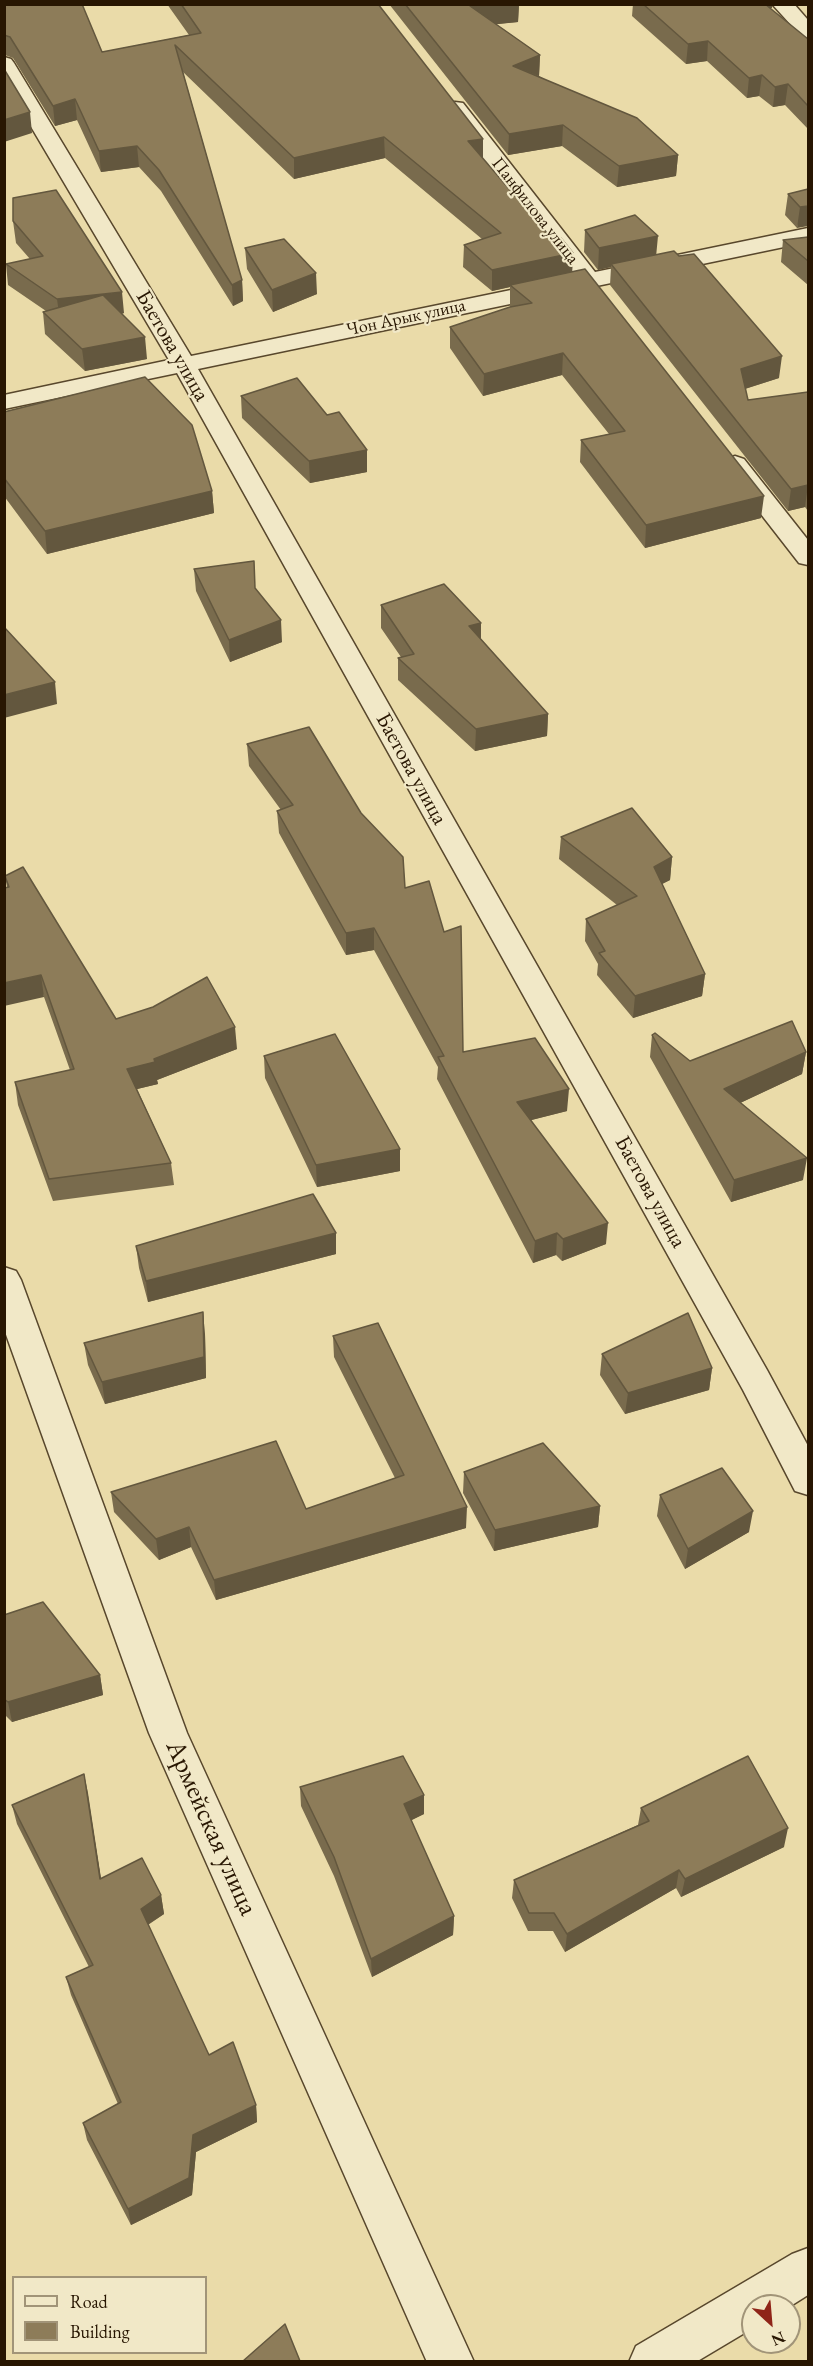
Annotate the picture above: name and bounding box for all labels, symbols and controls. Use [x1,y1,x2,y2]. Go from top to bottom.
street label: Панфилова улица [487,153,583,269]
street label: Баетова улица [130,286,214,406]
street label: Чон Арык улица [345,295,467,341]
street label: Баетова улица [369,708,453,830]
street label: Баетова улица [608,1131,692,1253]
street label: Армейская улица [158,1735,264,1921]
legend [12,2276,207,2354]
text: Road [70,2290,108,2313]
north arrow [741,2294,801,2354]
text: Building [70,2320,130,2343]
text: N [768,2327,789,2351]

